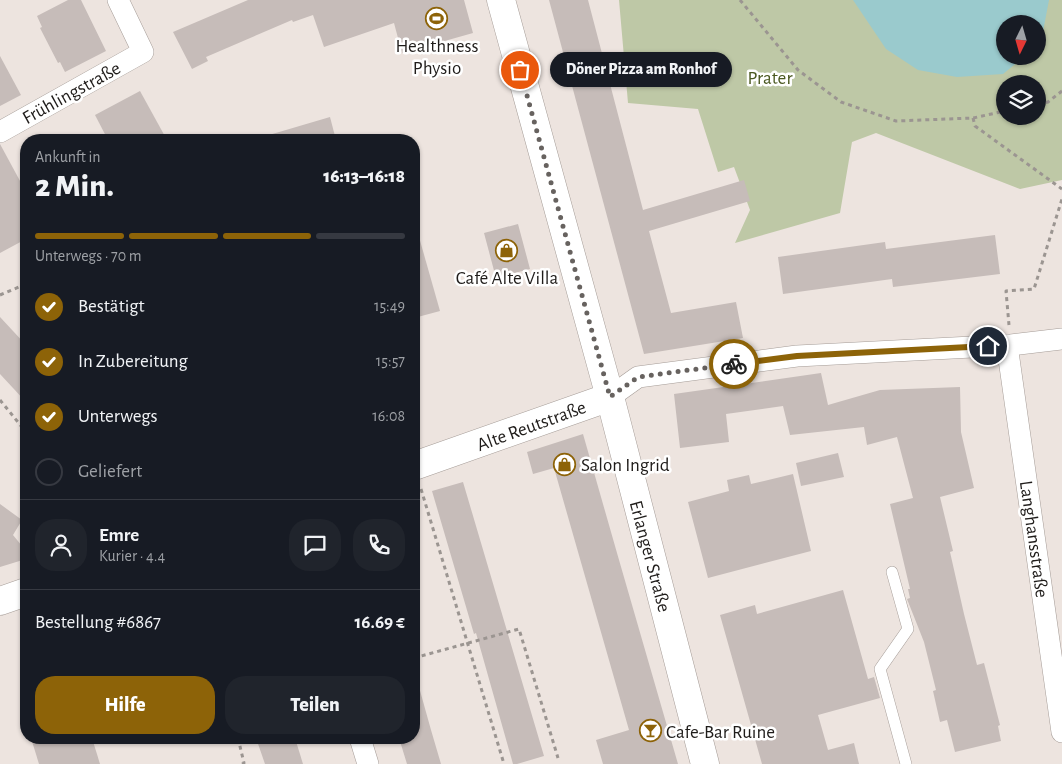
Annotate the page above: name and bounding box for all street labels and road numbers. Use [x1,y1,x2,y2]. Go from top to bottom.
street label: Frühlingstraße [20,59,124,128]
street label: Alte Reutstraße [474,398,589,455]
street label: Langhansstraße [1016,479,1051,599]
street label: Erlanger Straße [626,499,674,614]

